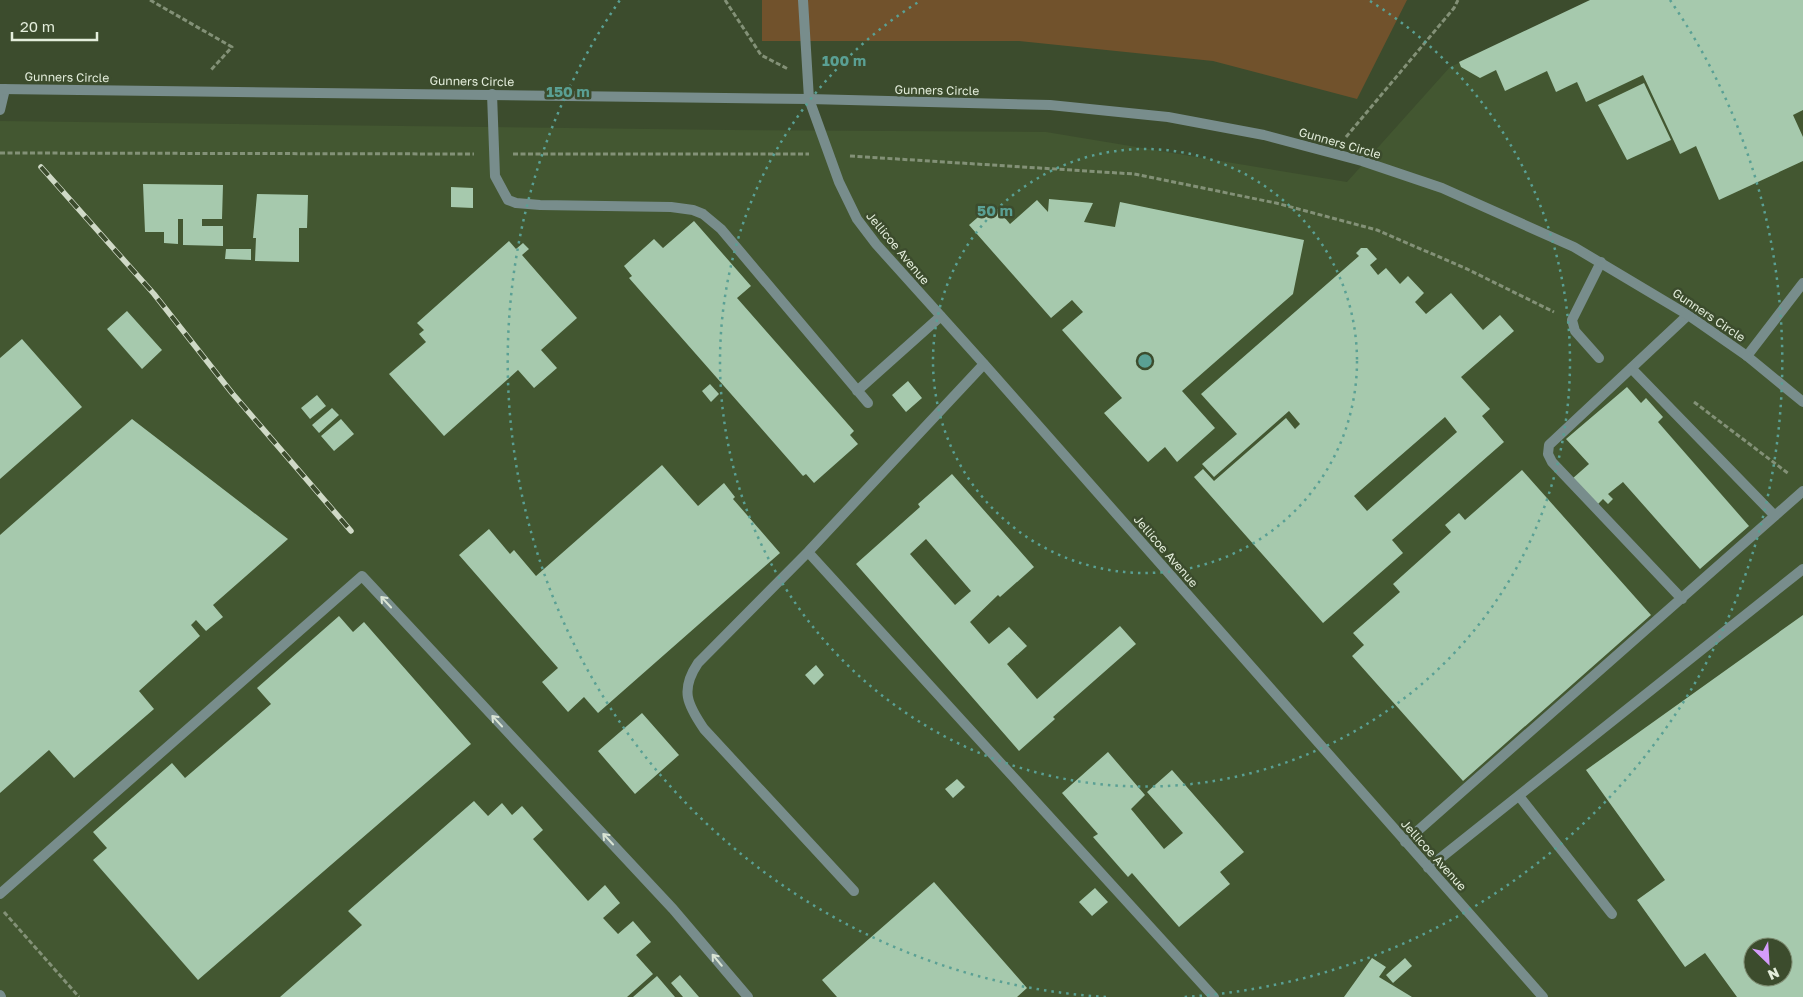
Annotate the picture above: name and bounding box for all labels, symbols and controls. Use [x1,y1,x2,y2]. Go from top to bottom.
scale bar [12,10,98,42]
text: 20 m [20,17,55,35]
text: 100 m [822,51,866,69]
street label: Gunners Circle [25,69,109,85]
street label: Gunners Circle [430,73,514,89]
text: 150 m [546,82,590,100]
street label: Gunners Circle [895,82,979,98]
street label: Gunners Circle [1297,124,1383,162]
text: 50 m [977,201,1013,219]
street label: Jellicoe Avenue [863,208,933,288]
street label: Gunners Circle [1670,285,1748,345]
centre of rings [1136,352,1154,370]
street label: Jellicoe Avenue [1131,512,1201,590]
one-way arrow [380,595,392,608]
one-way arrow [491,714,503,727]
street label: Jellicoe Avenue [1398,816,1470,894]
one-way arrow [602,833,614,846]
north arrow [1743,937,1793,987]
one-way arrow [711,954,722,967]
text: N [1765,964,1782,984]

